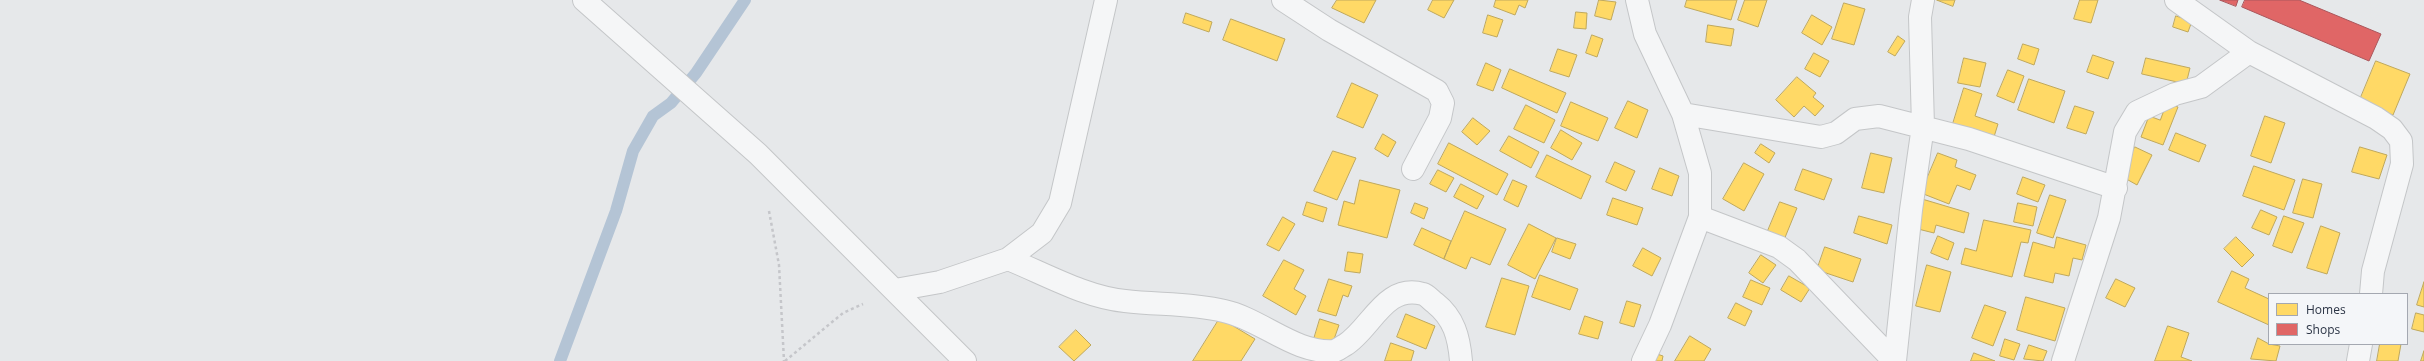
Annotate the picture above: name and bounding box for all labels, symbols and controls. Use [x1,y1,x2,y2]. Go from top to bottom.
legend [2268,293,2408,345]
text: Homes [2306,301,2346,318]
text: Shops [2306,321,2340,338]

